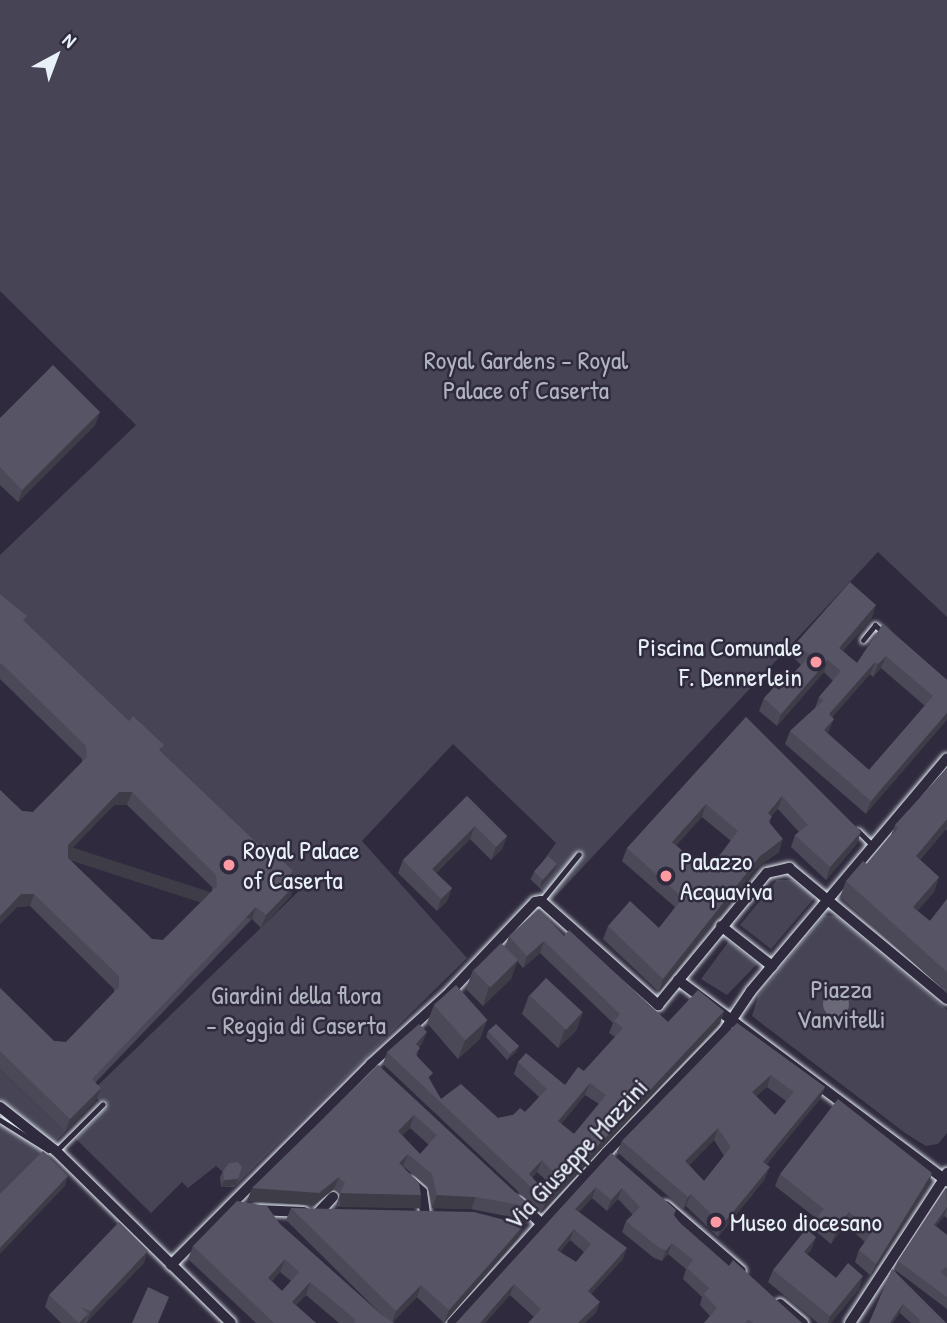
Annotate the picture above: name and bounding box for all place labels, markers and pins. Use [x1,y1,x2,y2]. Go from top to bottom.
place label: Piscina Comunale F. Dennerlein [638,631,802,692]
marker: Piscina Comunale F. Dennerlein [808,654,824,670]
place label: Royal Palace of Caserta [243,834,360,896]
place label: Palazzo Acquaviva [680,845,772,906]
marker: Royal Palace of Caserta [221,857,237,873]
marker: Palazzo Acquaviva [658,868,674,884]
place label: Museo diocesano [730,1206,882,1238]
marker: Museo diocesano [708,1214,724,1230]

